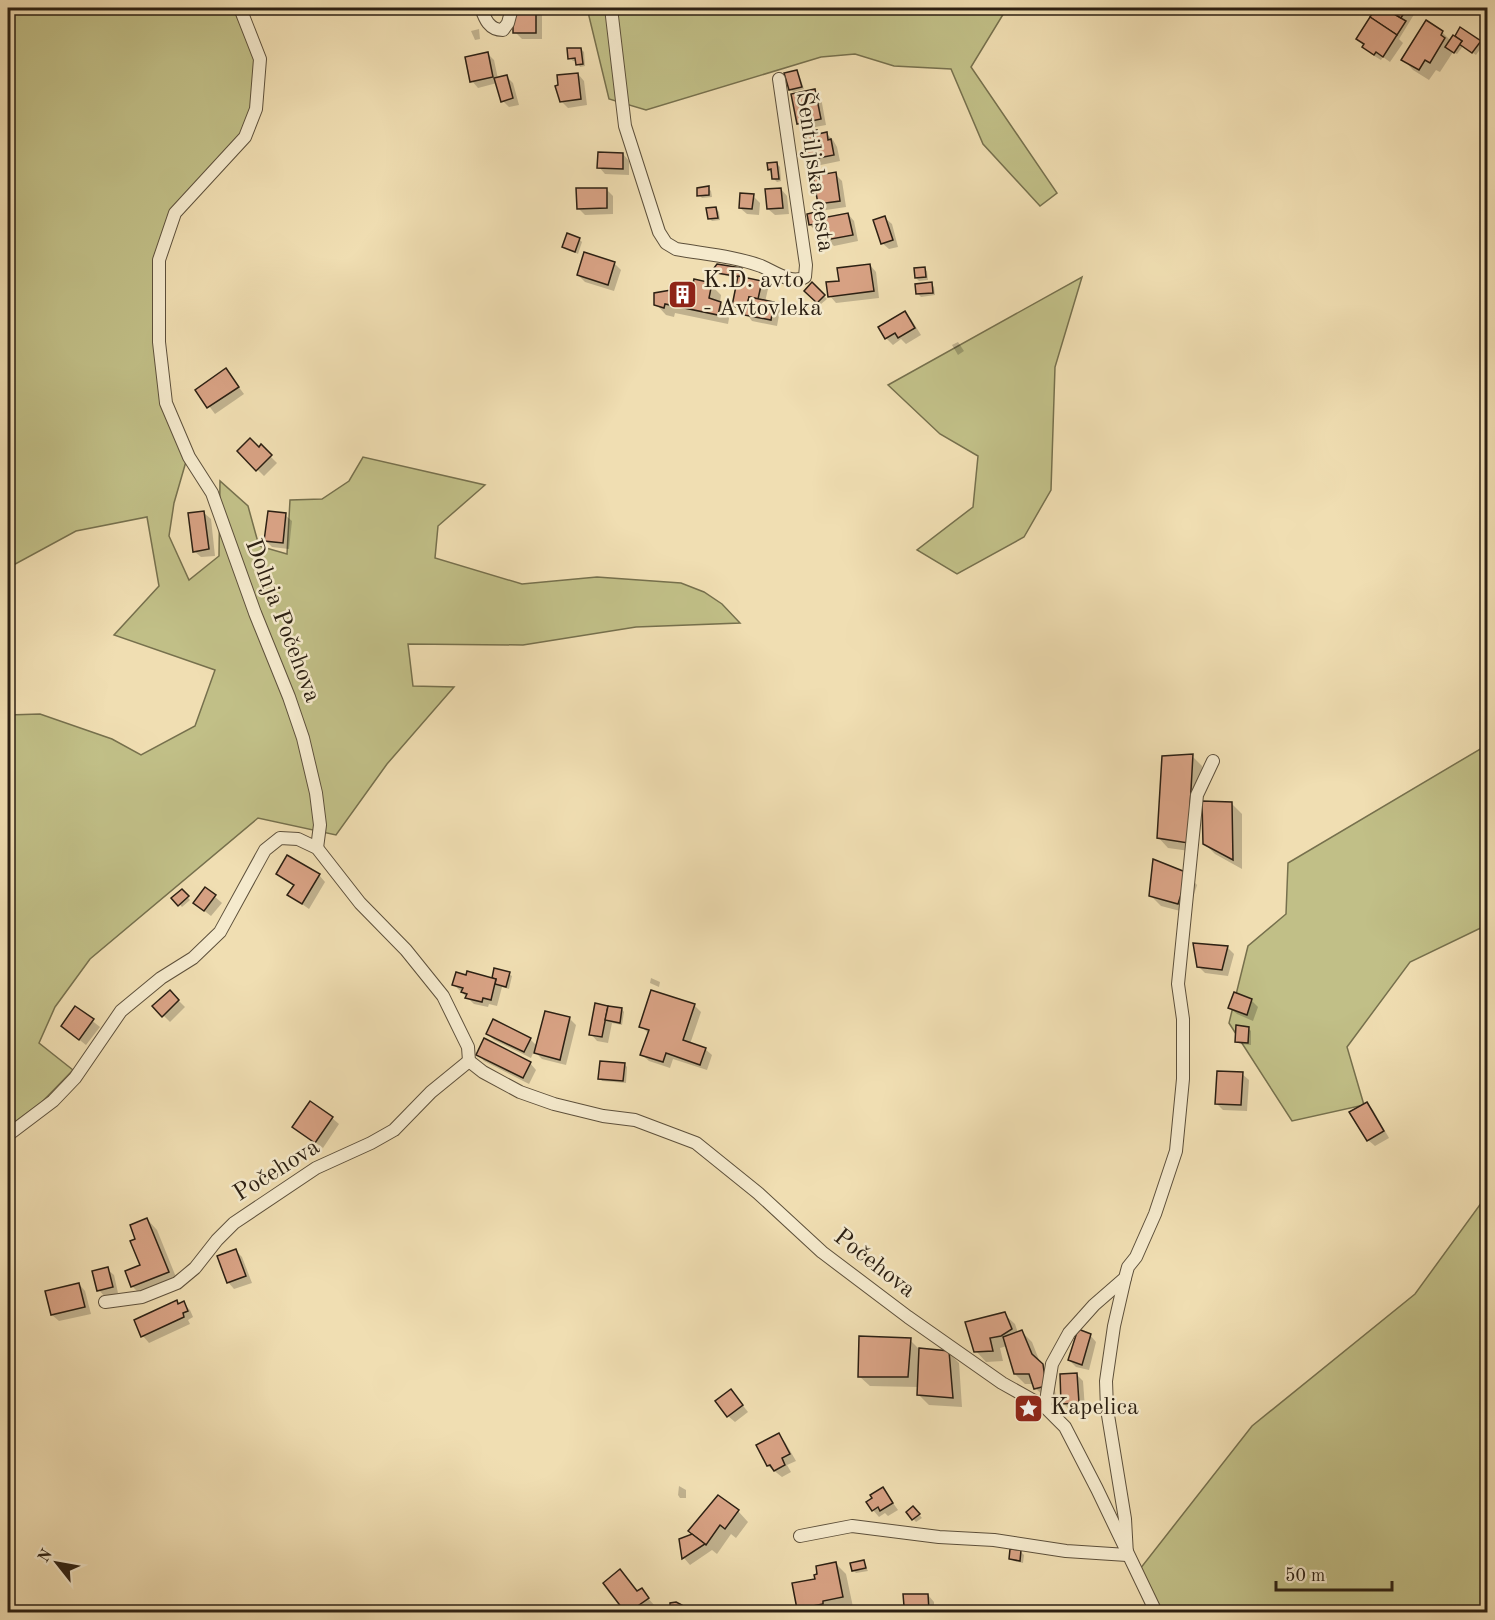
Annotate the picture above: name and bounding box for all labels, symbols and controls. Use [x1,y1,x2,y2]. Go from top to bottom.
street label: Šentiljska cesta [791,90,842,254]
place label: K.D. avto - Avtovleka [703,269,822,321]
building icon: K.D. avto - Avtovleka [666,279,698,311]
street label: Dolnja Počehova [240,536,324,706]
street label: Počehova [230,1135,324,1207]
street label: Počehova [829,1225,919,1303]
place icon: Kapelica [1013,1392,1045,1424]
place label: Kapelica [1050,1396,1139,1420]
north arrow [27,1533,87,1593]
text: N [36,1546,56,1566]
scale bar [1276,1554,1392,1592]
text: 50 m [1285,1567,1325,1585]

